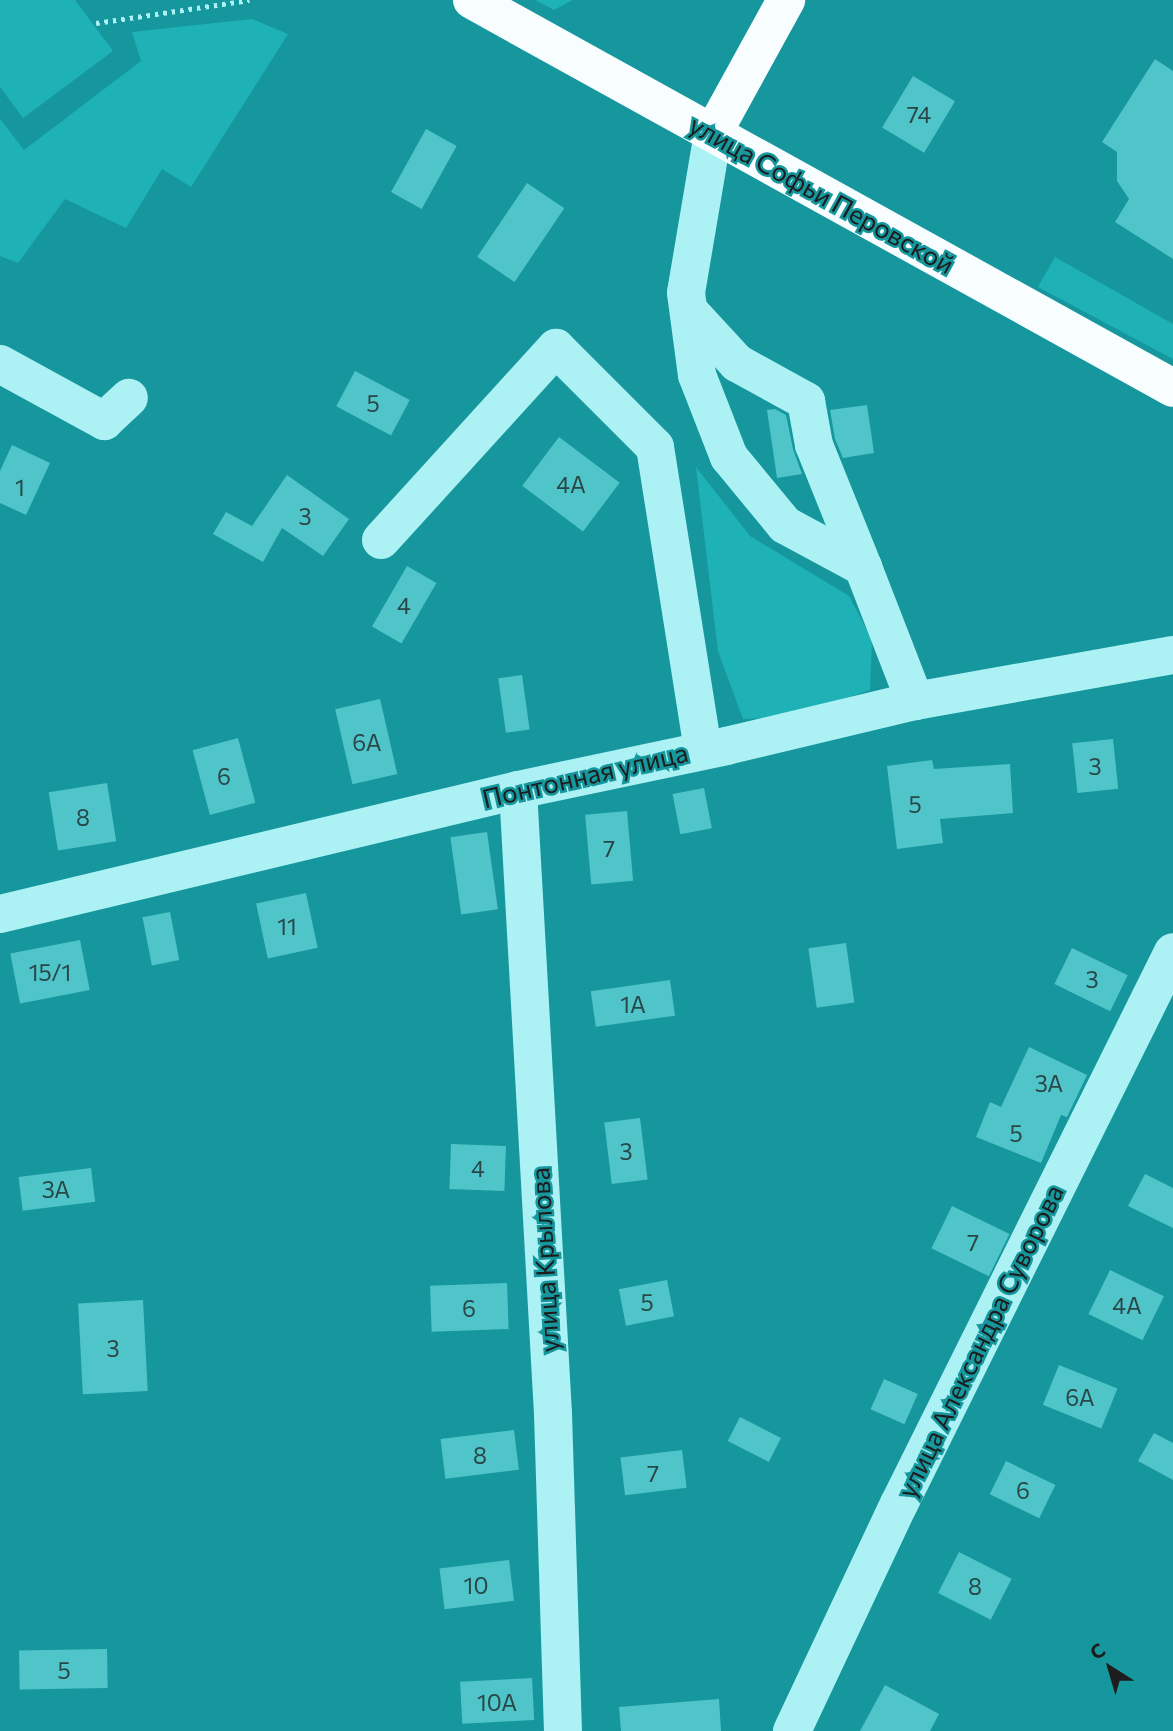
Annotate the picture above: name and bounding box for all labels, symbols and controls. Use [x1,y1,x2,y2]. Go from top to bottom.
house number: 74 [907,100,931,128]
street label: улица Софьи Перовской [684,108,960,280]
house number: 5 [366,389,380,417]
house number: 4А [556,470,586,498]
house number: 1 [15,473,25,501]
house number: 3 [298,502,312,530]
house number: 4 [397,591,411,619]
house number: 6А [352,728,382,756]
street label: Понтонная улица [479,736,691,814]
house number: 3 [1088,752,1102,780]
house number: 6 [217,762,231,790]
house number: 5 [908,790,922,818]
house number: 8 [76,803,90,831]
house number: 7 [603,834,615,862]
house number: 11 [277,912,297,940]
house number: 15/1 [29,958,71,986]
house number: 3 [1085,965,1099,993]
house number: 1А [620,990,646,1018]
house number: 3А [1035,1069,1063,1097]
house number: 5 [1009,1119,1023,1147]
house number: 3 [619,1137,633,1165]
house number: 4 [471,1154,485,1182]
street label: улица Крылова [524,1167,564,1353]
house number: 3А [42,1175,70,1203]
street label: улица Александра Суворова [891,1179,1069,1503]
house number: 7 [967,1228,979,1256]
house number: 5 [640,1288,654,1316]
house number: 4А [1112,1291,1142,1319]
house number: 6 [462,1294,476,1322]
house number: 3 [106,1334,120,1362]
house number: 6А [1065,1383,1095,1411]
house number: 8 [473,1441,487,1469]
house number: 7 [647,1459,659,1487]
house number: 6 [1016,1476,1030,1504]
house number: 10 [464,1571,488,1599]
house number: 8 [968,1572,982,1600]
north arrow [1075,1633,1145,1703]
text: С [1085,1638,1109,1664]
house number: 5 [57,1656,71,1684]
house number: 10А [477,1688,517,1716]

